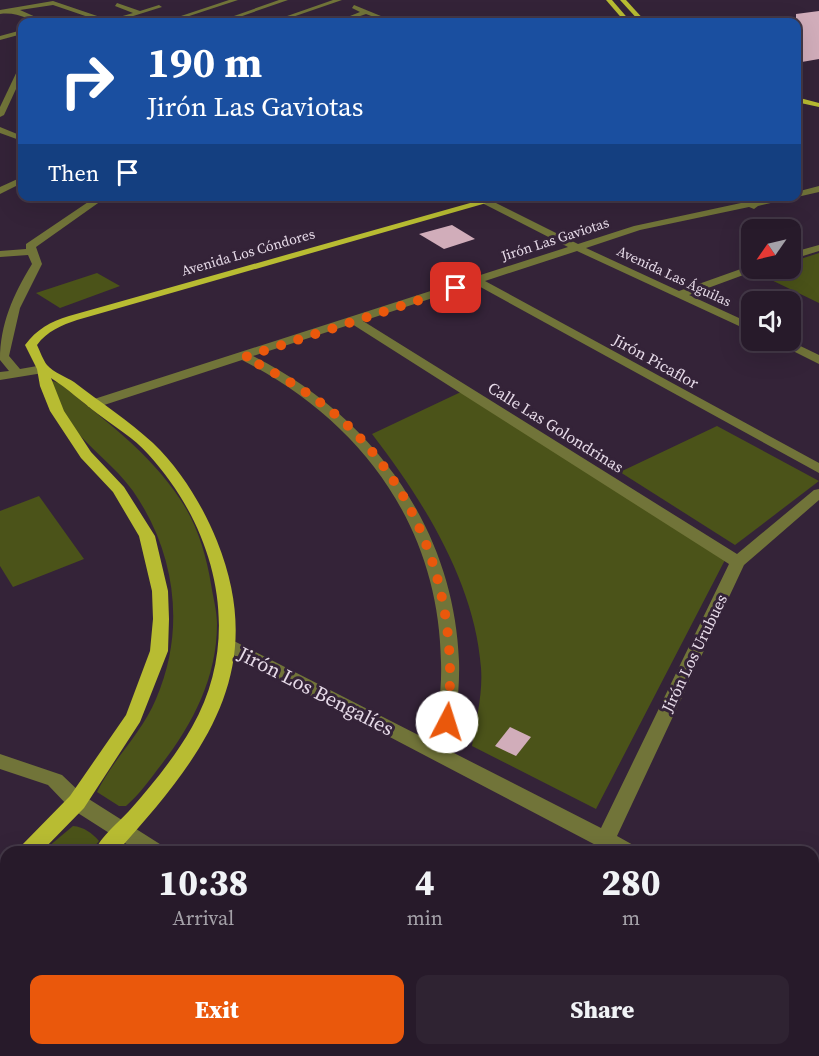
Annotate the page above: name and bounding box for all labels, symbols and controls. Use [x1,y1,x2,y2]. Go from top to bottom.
text: 190 m [147,33,262,91]
icon: right [48,42,126,120]
text: Jirón Las Gaviotas [147,88,363,125]
icon: arrive [111,156,144,189]
text: Then [48,158,99,188]
street label: Jirón Las Gaviotas [498,212,611,266]
north arrow [741,219,801,279]
map controls [741,219,801,351]
street label: Avenida Los Cóndores [179,223,317,281]
street label: Avenida Las Águilas [614,241,734,311]
pin [430,262,481,313]
icon: arrive [439,271,472,304]
button: sound [741,291,801,351]
street label: Jirón Picaflor [608,328,703,394]
street label: Calle Las Golondrinas [484,376,628,478]
street label: Jirón Los Urubues [655,590,732,717]
street label: Jirón Los Bengalíes [232,639,399,742]
position arrow [415,690,479,754]
text: 10:38 [158,858,248,907]
text: 4 [415,858,435,907]
text: 280 [601,858,661,907]
text: Arrival [172,904,234,932]
text: min [407,904,443,932]
text: m [622,904,640,932]
button: Exit [30,975,404,1044]
button: Share [416,975,789,1044]

